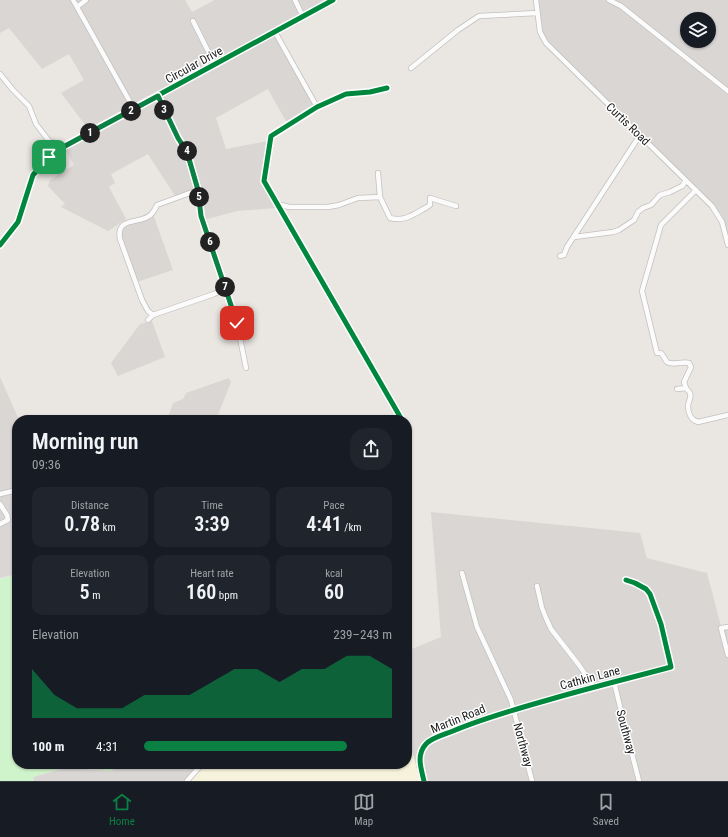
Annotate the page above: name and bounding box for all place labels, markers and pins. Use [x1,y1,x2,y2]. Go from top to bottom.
pin: 3 [154,100,174,120]
pin: 2 [121,101,141,121]
pin: 1 [80,123,100,143]
pin [32,140,66,174]
pin: 4 [177,141,197,161]
pin: 5 [189,187,209,207]
pin: 6 [200,232,220,252]
pin: 7 [215,277,235,297]
pin [220,306,254,340]

